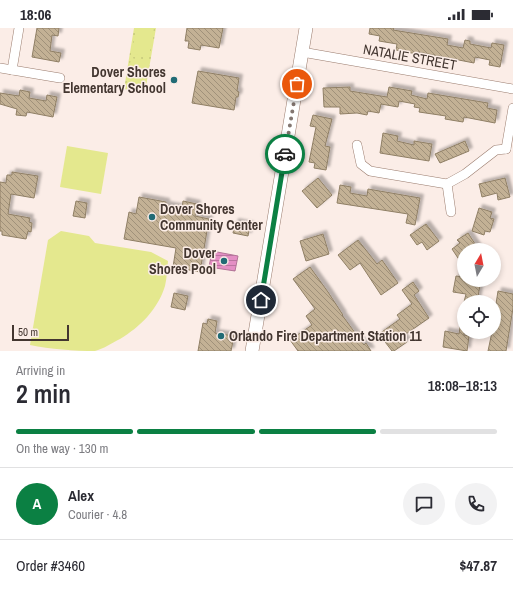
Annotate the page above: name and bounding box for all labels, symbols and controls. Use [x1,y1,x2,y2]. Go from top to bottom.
text: 18:06 [20,4,51,25]
street label: NATALIE STREET [362,40,458,74]
place label: Dover Shores Elementary School [63,63,166,97]
pin [280,67,314,101]
icon: bag [286,73,308,95]
marker: Dover Shores Elementary School [169,75,179,85]
courier [265,134,305,174]
icon: car [274,143,296,165]
place label: Dover Shores Community Center [160,200,263,234]
marker: Dover Shores Community Center [147,212,157,222]
north arrow [457,243,501,287]
map controls [457,243,501,339]
place label: Dover Shores Pool [149,244,217,278]
marker: Dover Shores Pool [219,256,229,266]
pin [244,283,278,317]
icon: home [250,289,272,311]
button: locate [457,295,501,339]
scale bar [12,323,69,342]
text: 50 m [18,325,38,339]
place label: Orlando Fire Department Station 11 [229,327,422,345]
marker: Orlando Fire Department Station 11 [216,331,226,341]
text: Arriving in [16,362,65,379]
text: 18:08–18:13 [428,375,497,396]
text: 2 min [16,376,71,411]
text: On the way · 130 m [16,440,108,457]
button: chat [403,483,445,525]
button: phone [455,483,497,525]
text: Alex [68,485,94,506]
text: A [33,493,41,514]
text: Courier · 4.8 [68,506,127,523]
text: Order #3460 [16,555,85,576]
text: $47.87 [459,555,497,576]

